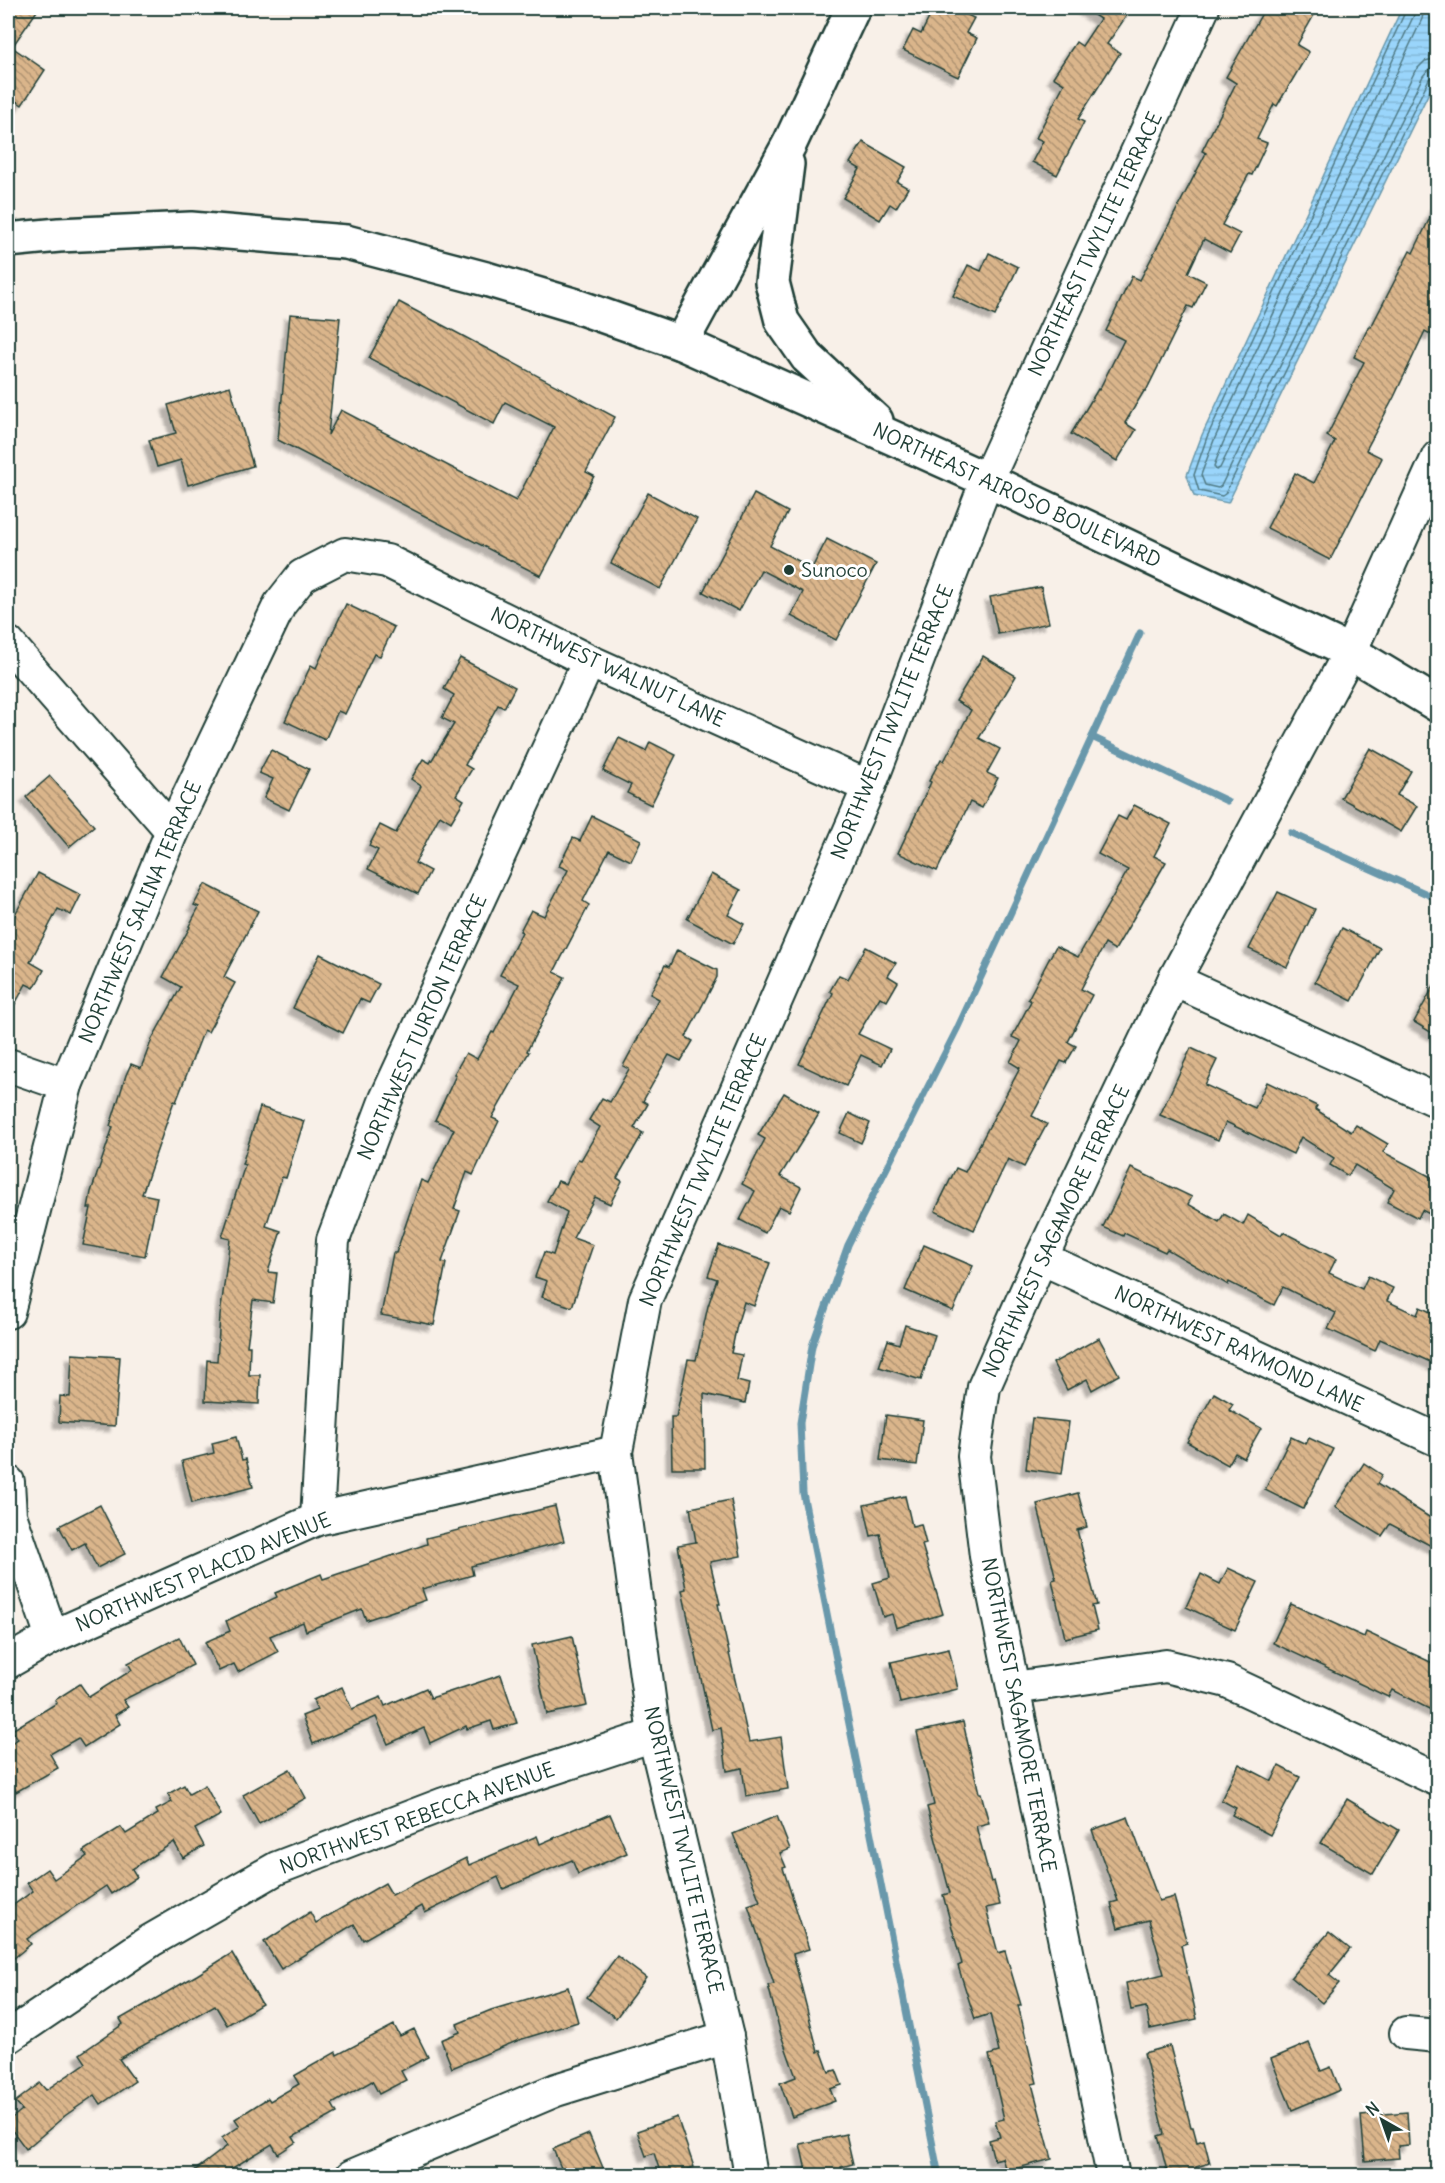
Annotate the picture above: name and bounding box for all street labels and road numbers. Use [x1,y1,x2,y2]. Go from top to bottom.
street label: NORTHEAST TWYLITE TERRACE [1022,108,1167,380]
street label: NORTHEAST AIROSO BOULEVARD [869,417,1165,572]
street label: NORTHWEST TWYLITE TERRACE [825,581,958,863]
street label: NORTHWEST WALNUT LANE [487,601,729,732]
street label: NORTHWEST SALINA TERRACE [73,777,206,1047]
street label: NORTHWEST TURTON TERRACE [352,890,492,1163]
street label: NORTHWEST TWYLITE TERRACE [634,1030,772,1310]
street label: NORTHWEST SAGAMORE TERRACE [977,1081,1134,1381]
street label: NORTHWEST RAYMOND LANE [1111,1280,1368,1417]
street label: NORTHWEST PLACID AVENUE [71,1506,334,1637]
street label: NORTHWEST SAGAMORE TERRACE [977,1555,1062,1874]
street label: NORTHWEST TWYLITE TERRACE [639,1704,730,1996]
street label: NORTHWEST REBECCA AVENUE [276,1756,558,1879]

